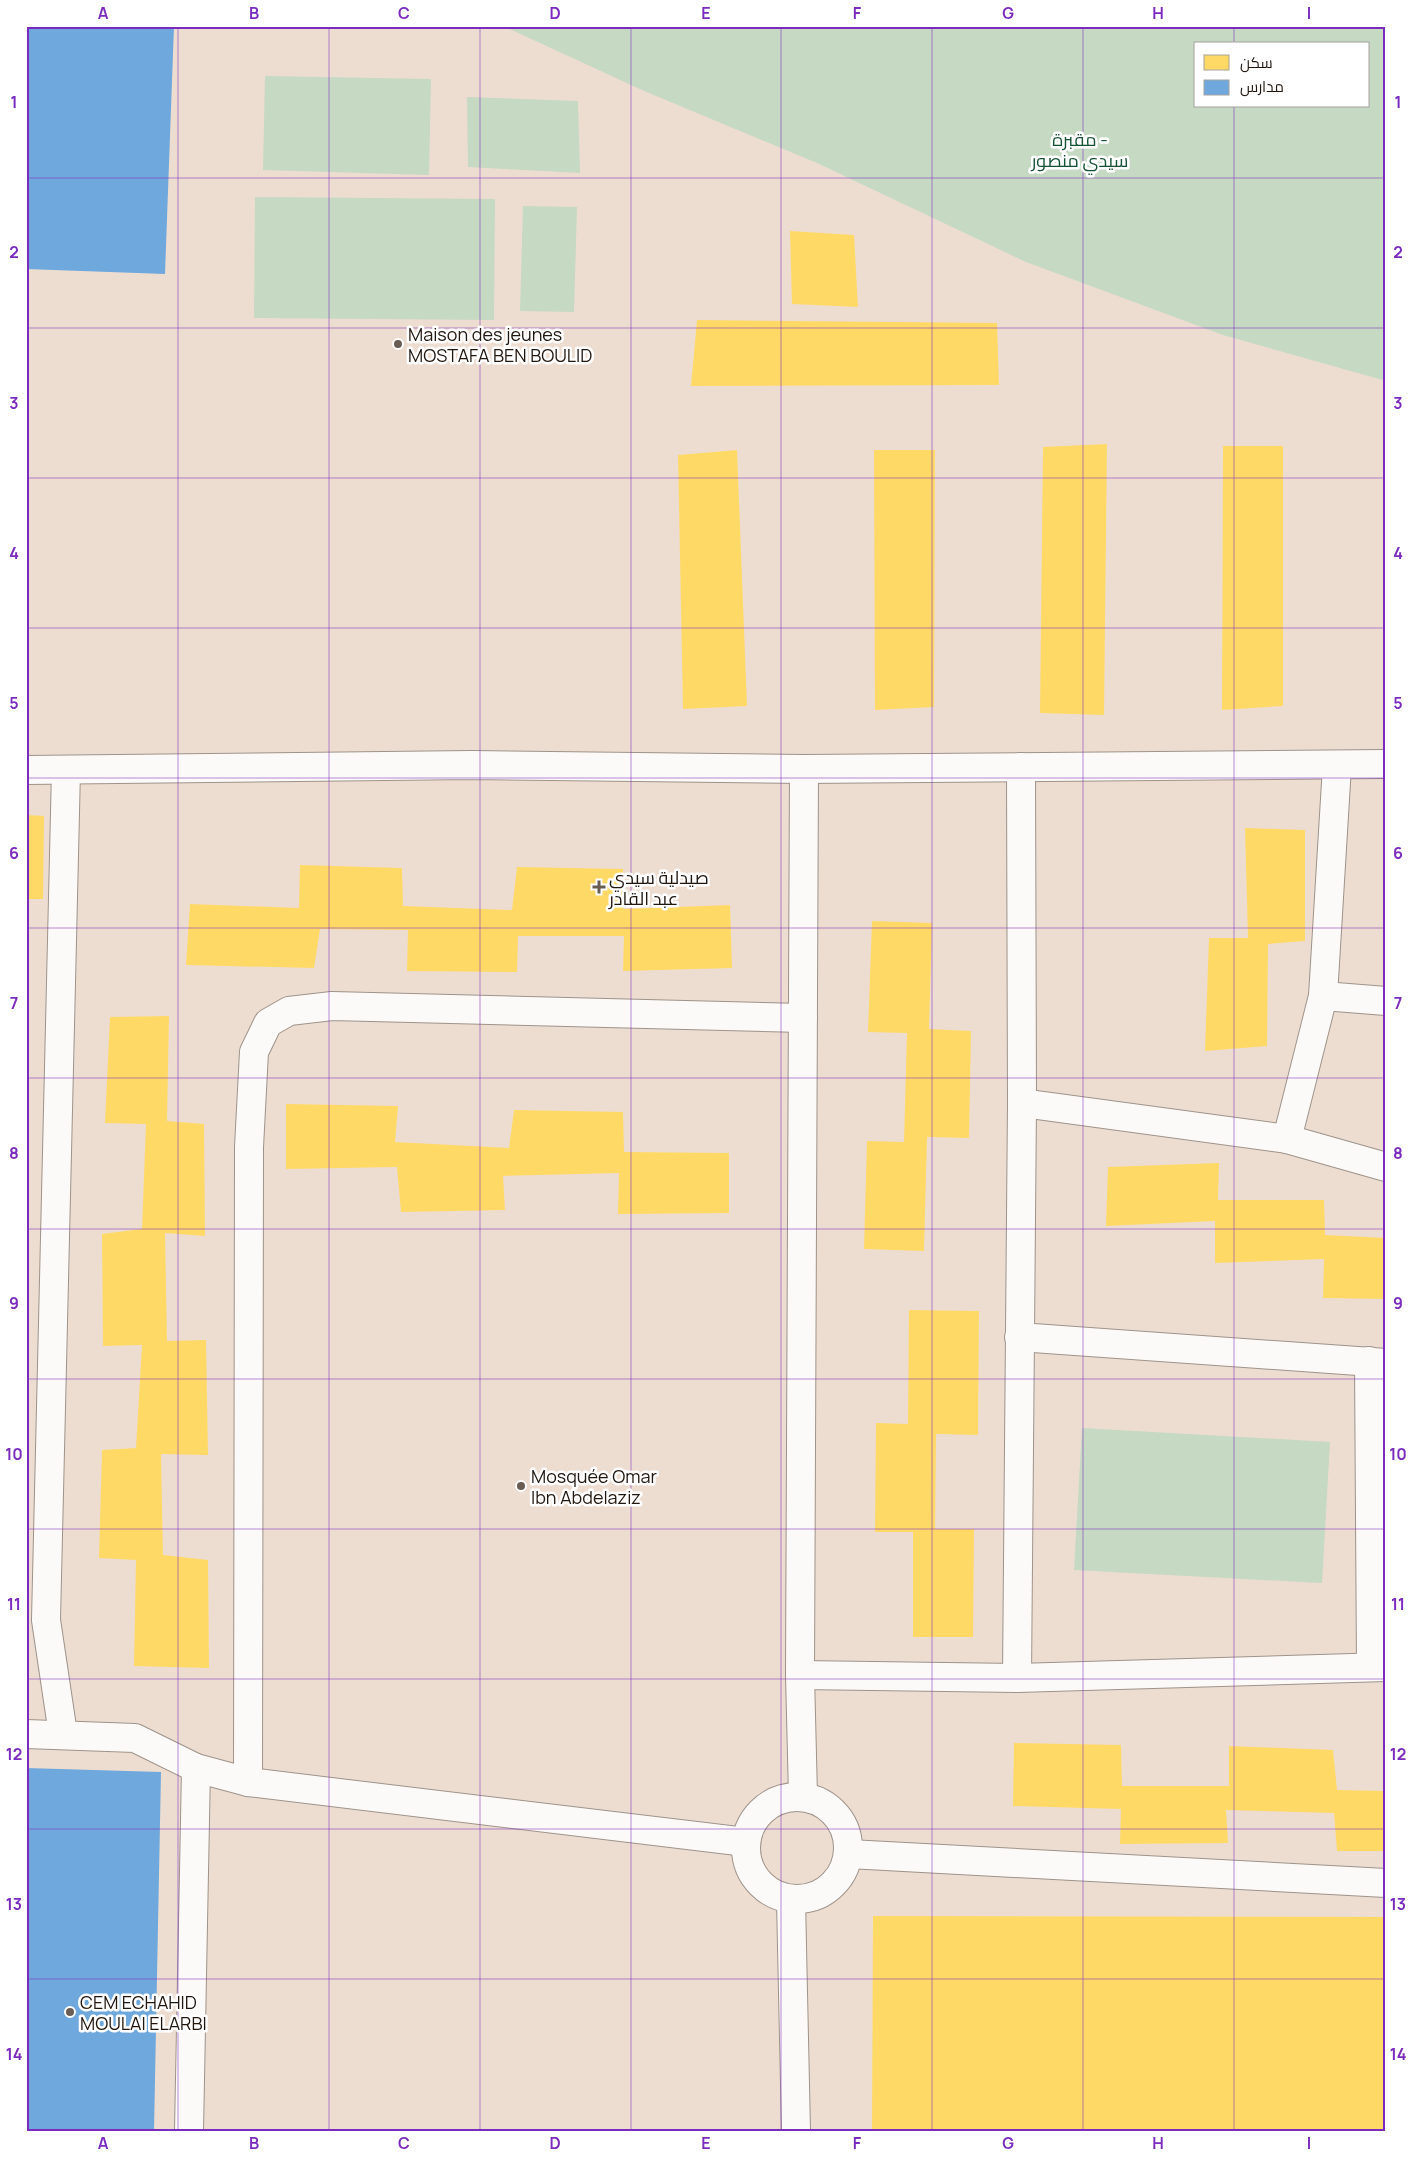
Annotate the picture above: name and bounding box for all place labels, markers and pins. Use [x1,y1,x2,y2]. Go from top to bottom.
place label: Maison des jeunes MOSTAFA BEN BOULID [408,322,592,367]
marker: Maison des jeunes MOSTAFA BEN BOULID [392,338,404,350]
place label: صيدلية سيدي عبد القادر [608,865,709,910]
marker: صيدلية سيدي عبد القادر [593,881,605,893]
place label: Mosquée Omar Ibn Abdelaziz [531,1464,657,1509]
marker: Mosquée Omar Ibn Abdelaziz [515,1480,527,1492]
place label: CEM ECHAHID MOULAI ELARBI [80,1990,207,2035]
marker: CEM ECHAHID MOULAI ELARBI [64,2006,76,2018]

